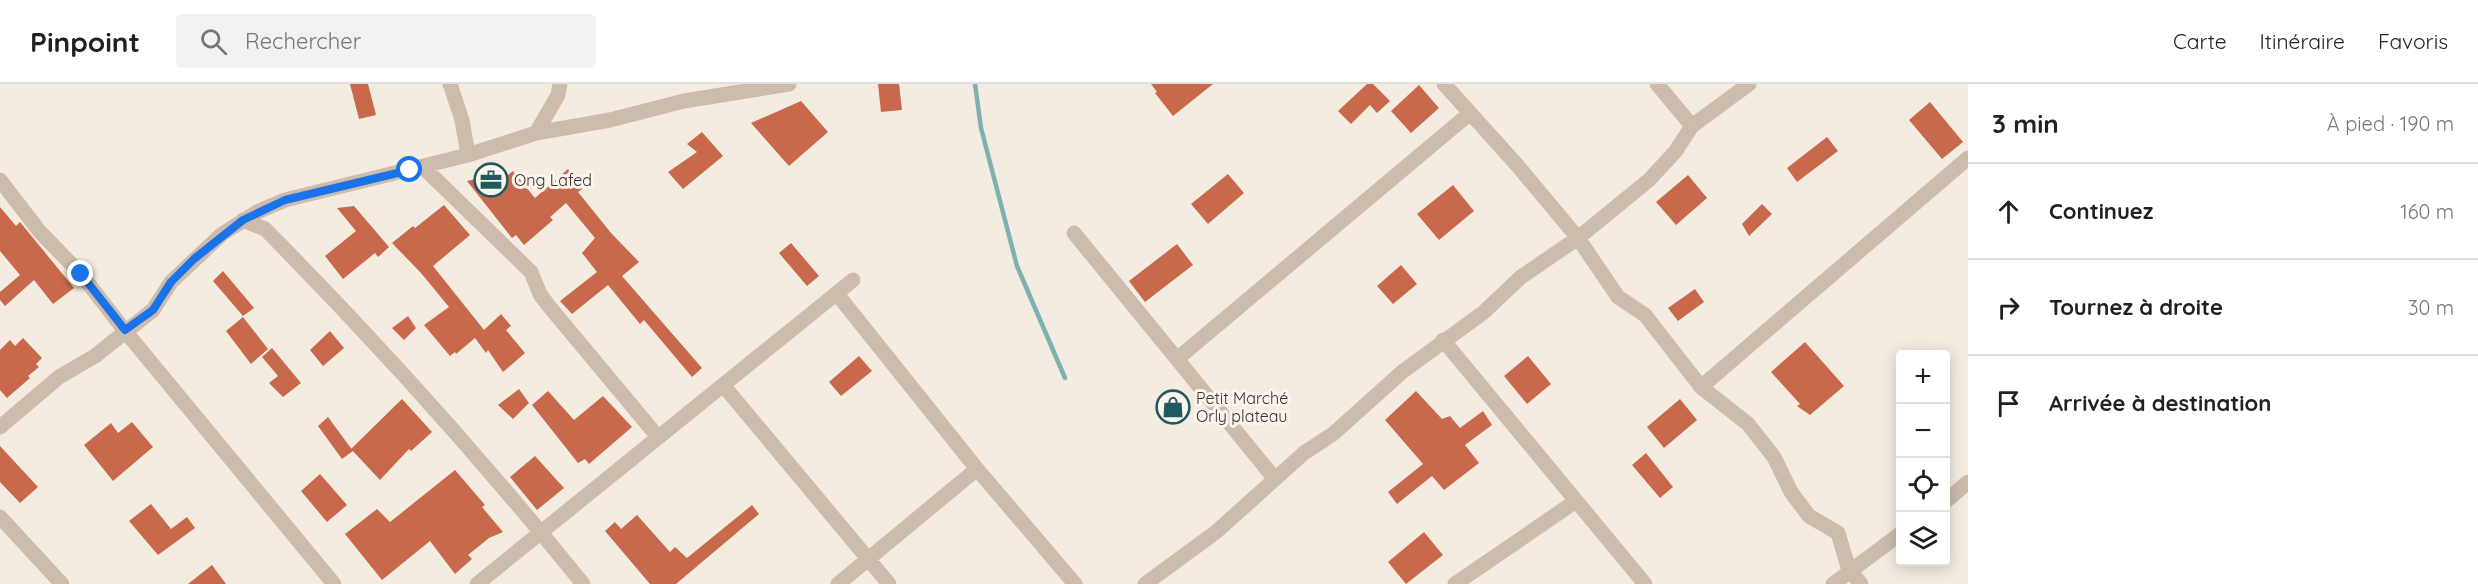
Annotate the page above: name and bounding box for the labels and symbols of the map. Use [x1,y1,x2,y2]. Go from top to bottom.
route start [396,156,422,182]
office icon: Ong Lafed [473,162,509,198]
place label: Ong Lafed [514,170,592,190]
route end [67,260,93,286]
place label: Petit Marché Orly plateau [1196,388,1288,426]
shop icon: Petit Marché Orly plateau [1155,389,1191,425]

